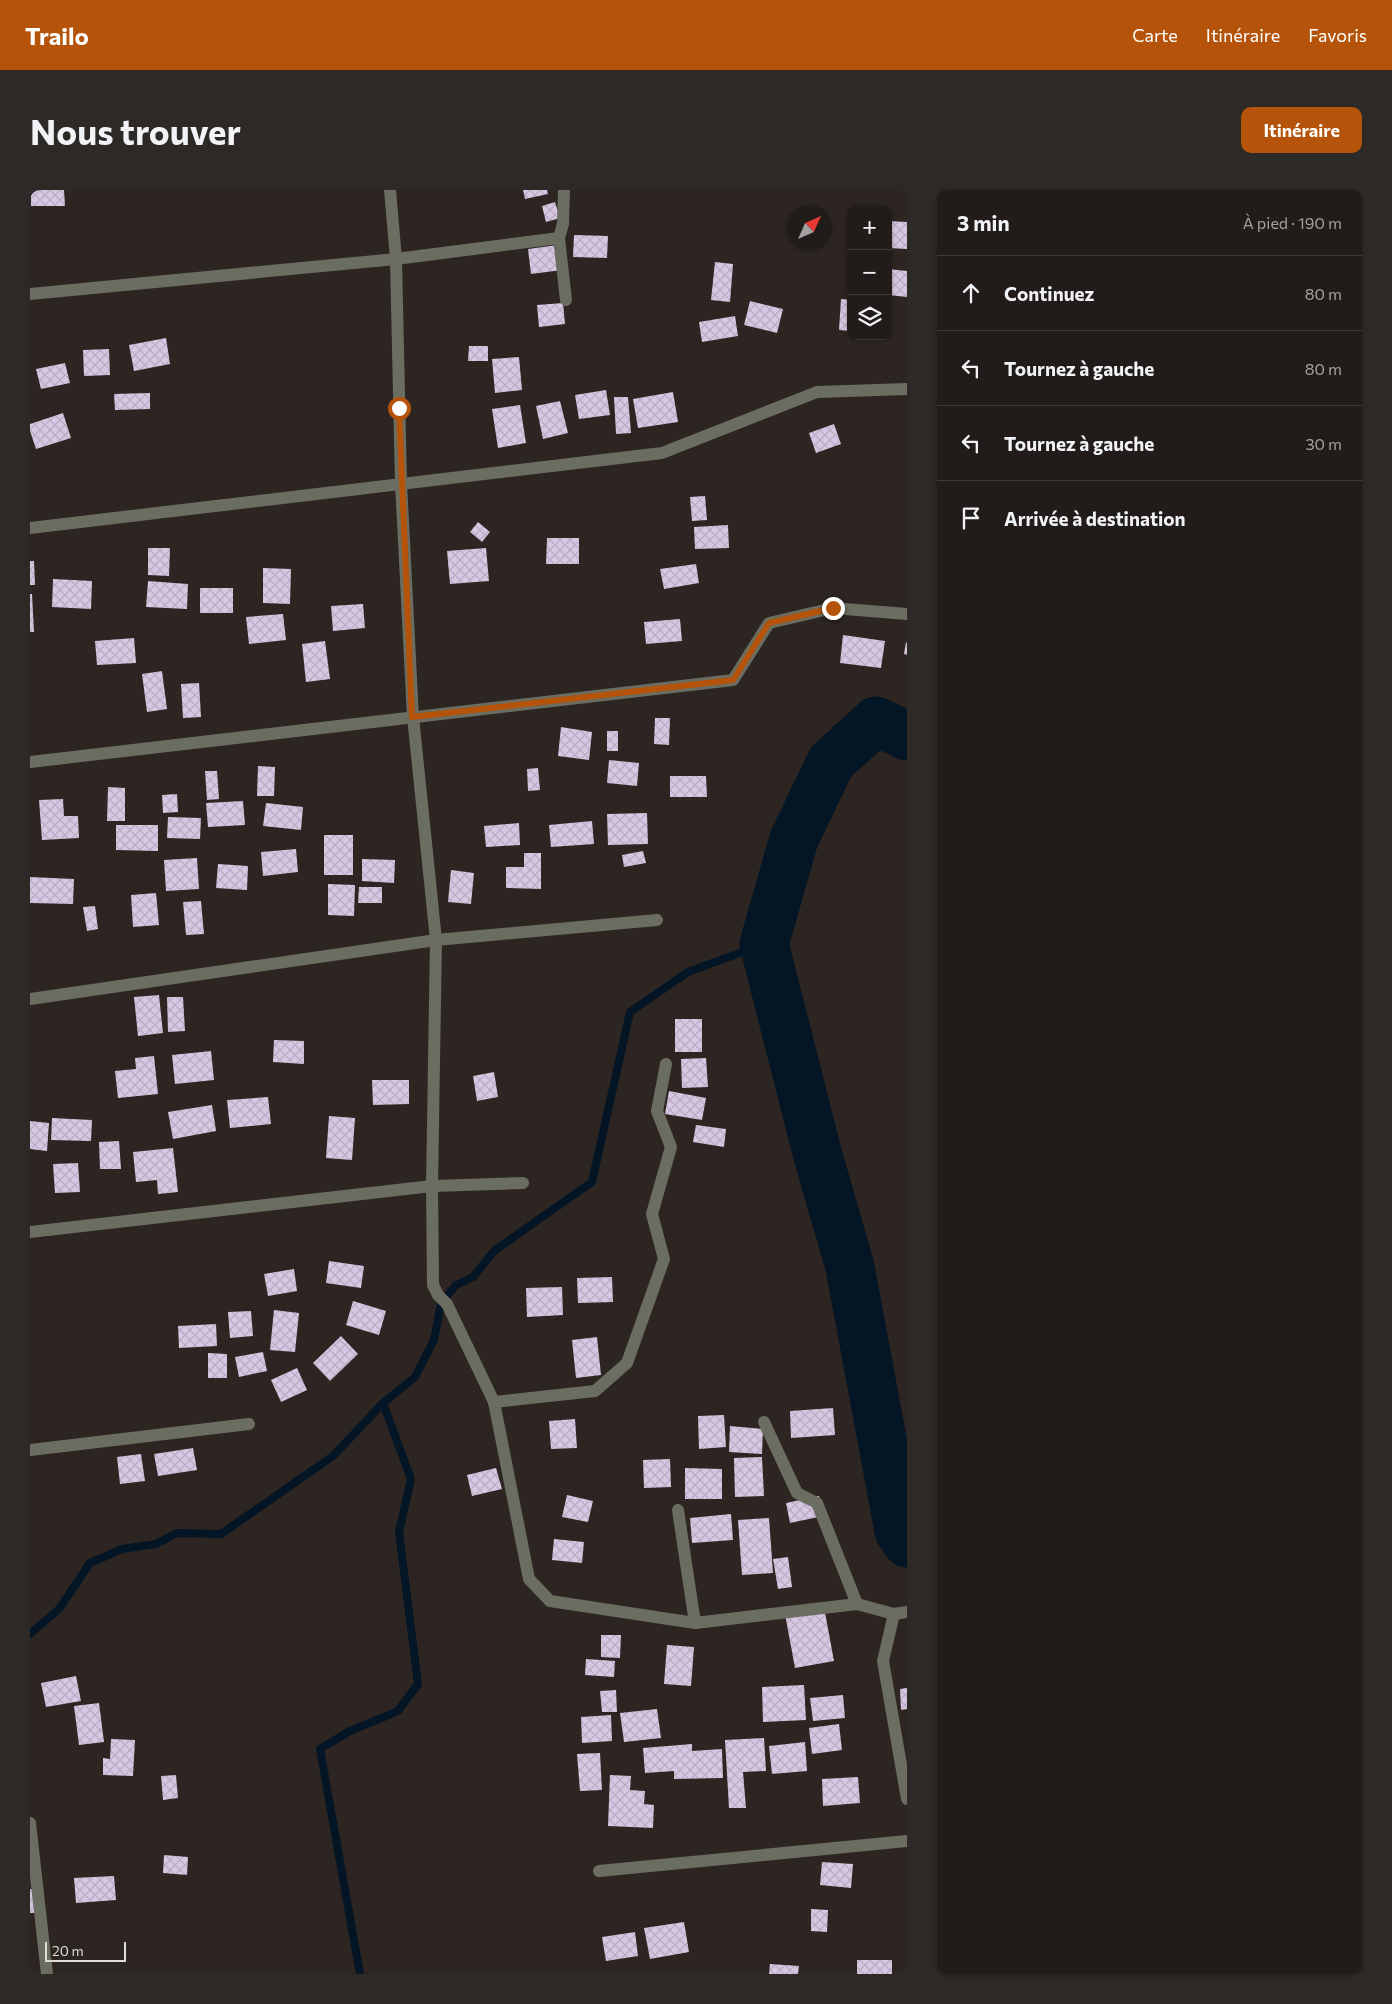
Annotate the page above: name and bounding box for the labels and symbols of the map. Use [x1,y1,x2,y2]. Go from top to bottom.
north arrow [787,205,832,250]
route start [388,397,411,420]
route end [822,597,845,620]
scale bar [45,1939,126,1962]

